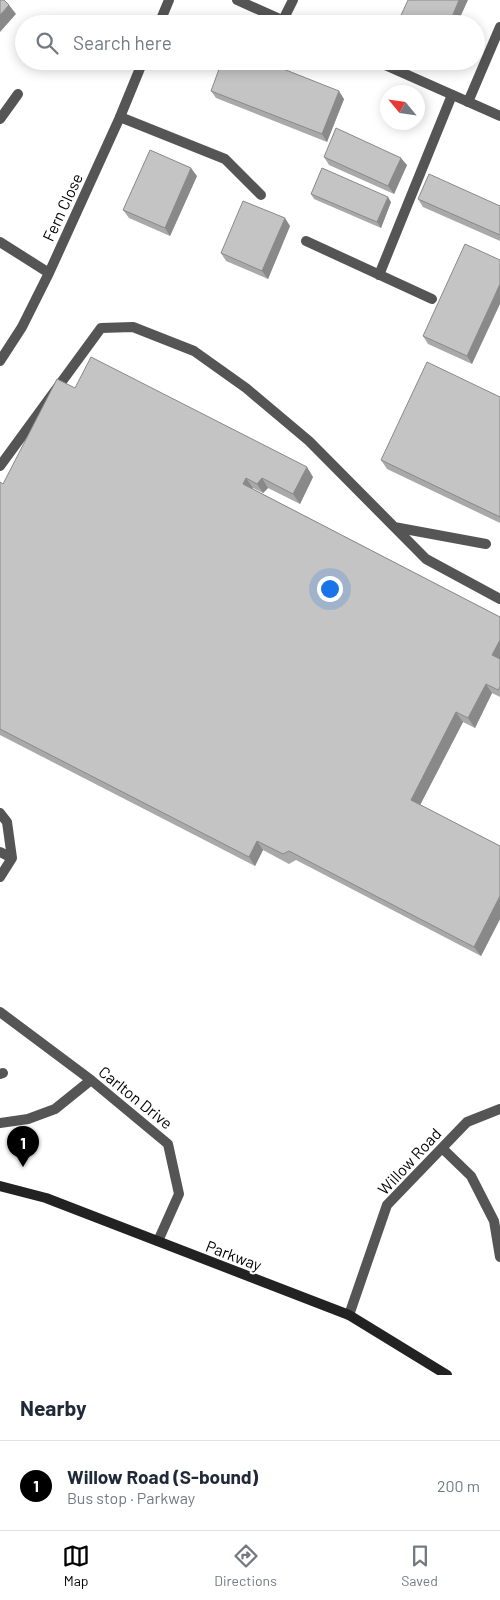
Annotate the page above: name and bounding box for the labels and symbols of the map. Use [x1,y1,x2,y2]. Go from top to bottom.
north arrow [380,85,425,130]
street label: Fern Close [38,170,86,244]
your location [317,576,343,602]
street label: Carlton Drive [95,1062,177,1132]
street label: Willow Road [373,1124,445,1198]
pin: 1 [7,1126,39,1167]
street label: Parkway [203,1236,265,1275]

